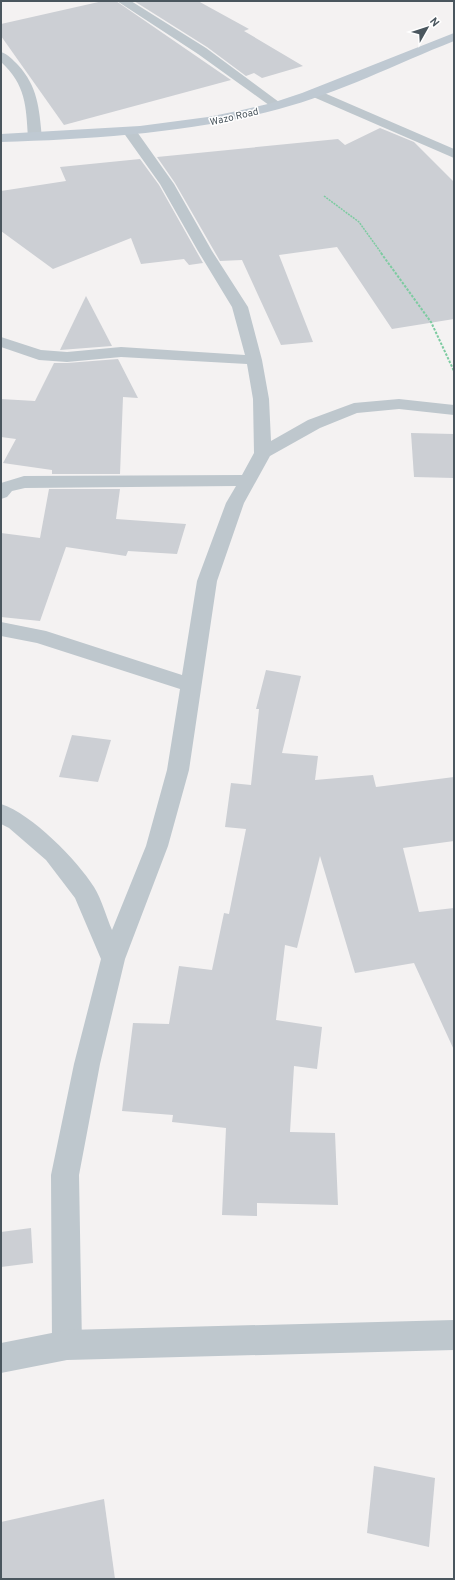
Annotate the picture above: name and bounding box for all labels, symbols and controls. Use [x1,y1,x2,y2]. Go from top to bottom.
north arrow [407,8,447,48]
text: N [426,15,442,30]
street label: Wazo Road [209,106,260,129]

